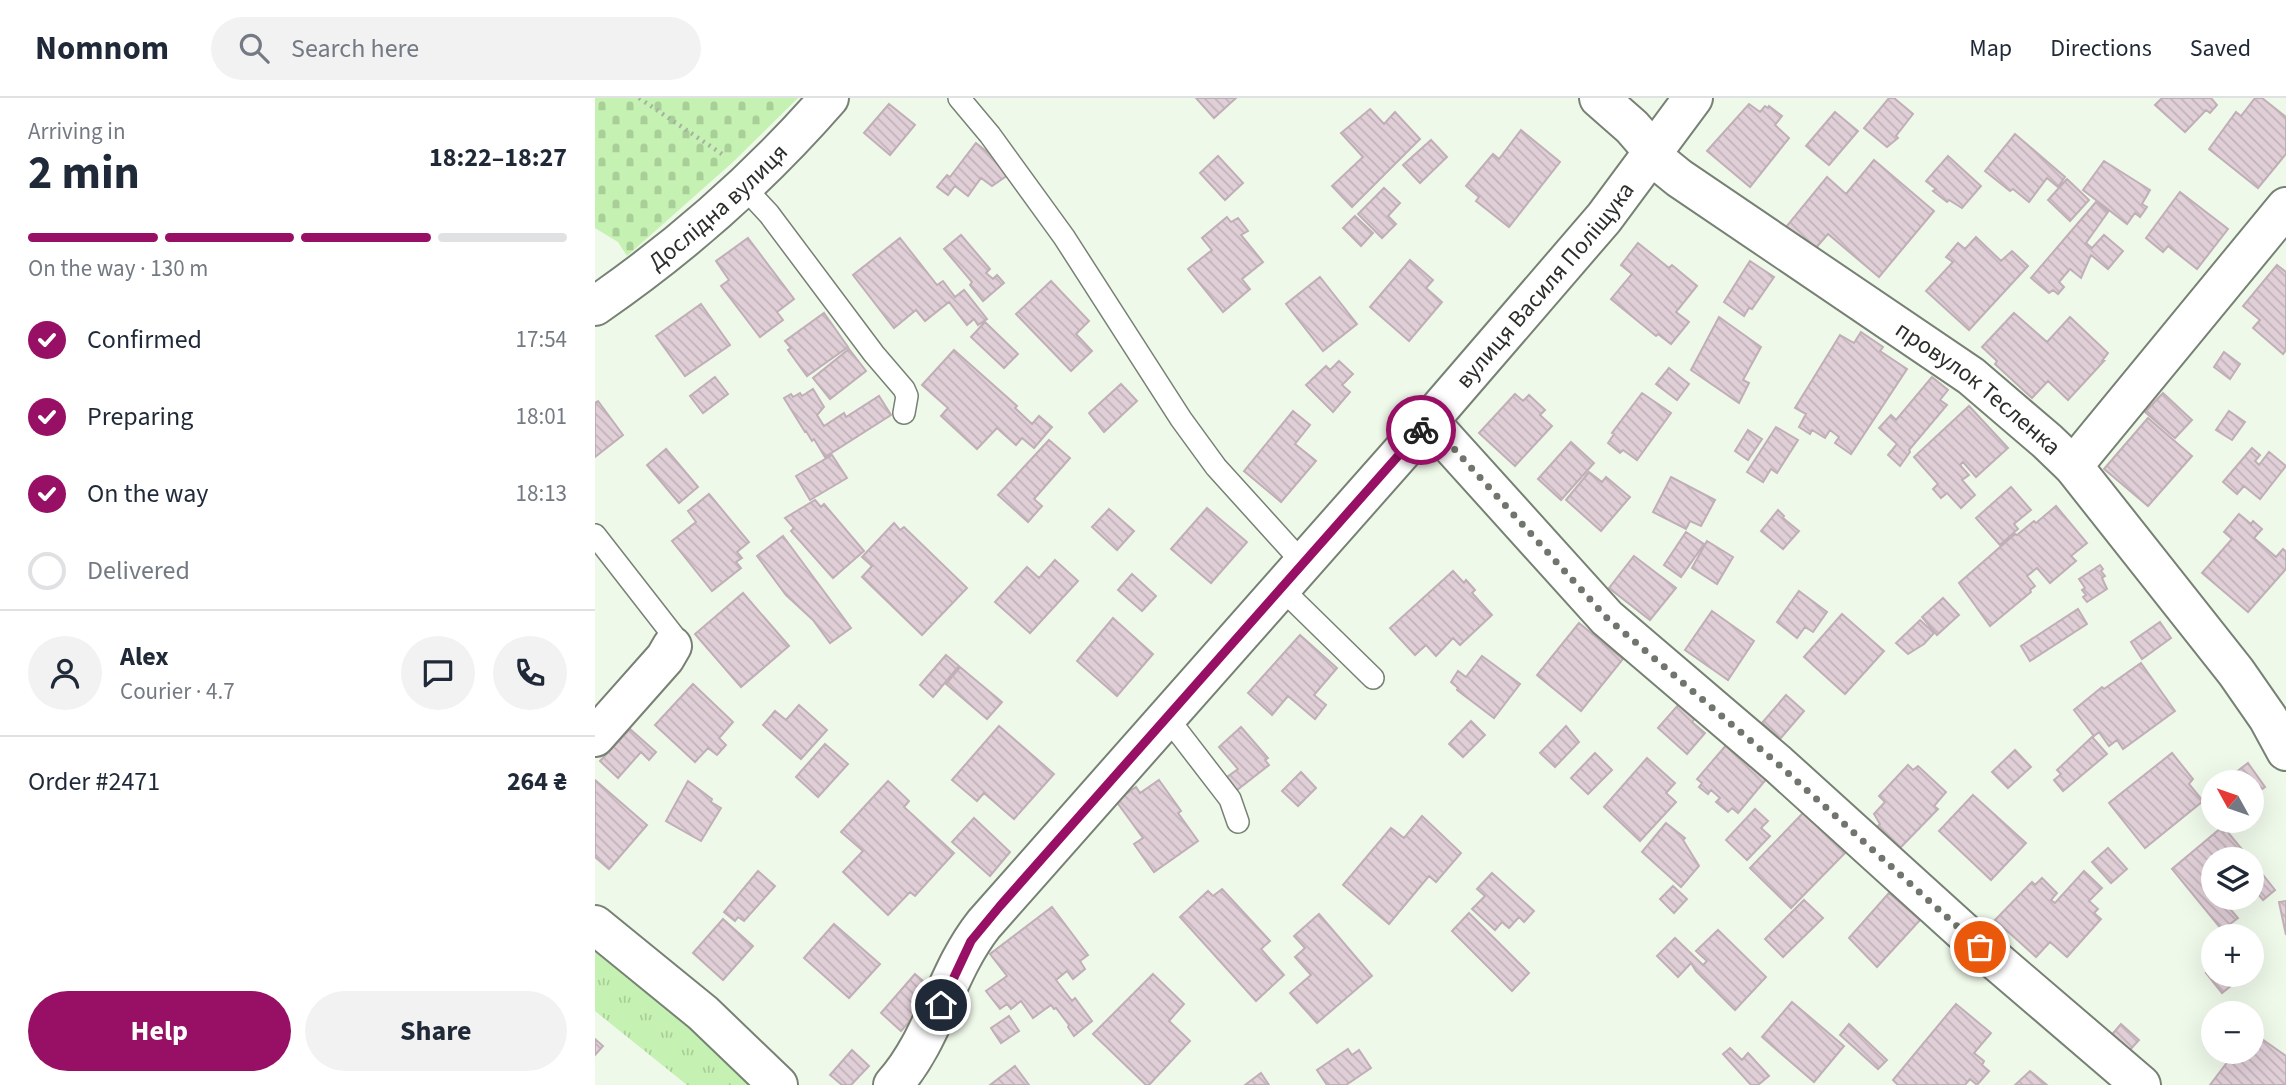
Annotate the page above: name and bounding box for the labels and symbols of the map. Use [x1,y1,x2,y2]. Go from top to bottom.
street label: Дослідна вулиця [640,135,796,279]
street label: вулиця Василя Поліщука [1447,174,1643,396]
street label: провулок Тесленка [1888,312,2069,463]
courier [1386,395,1456,465]
north arrow [2201,770,2265,833]
pin [1950,917,2010,977]
pin [911,975,971,1035]

